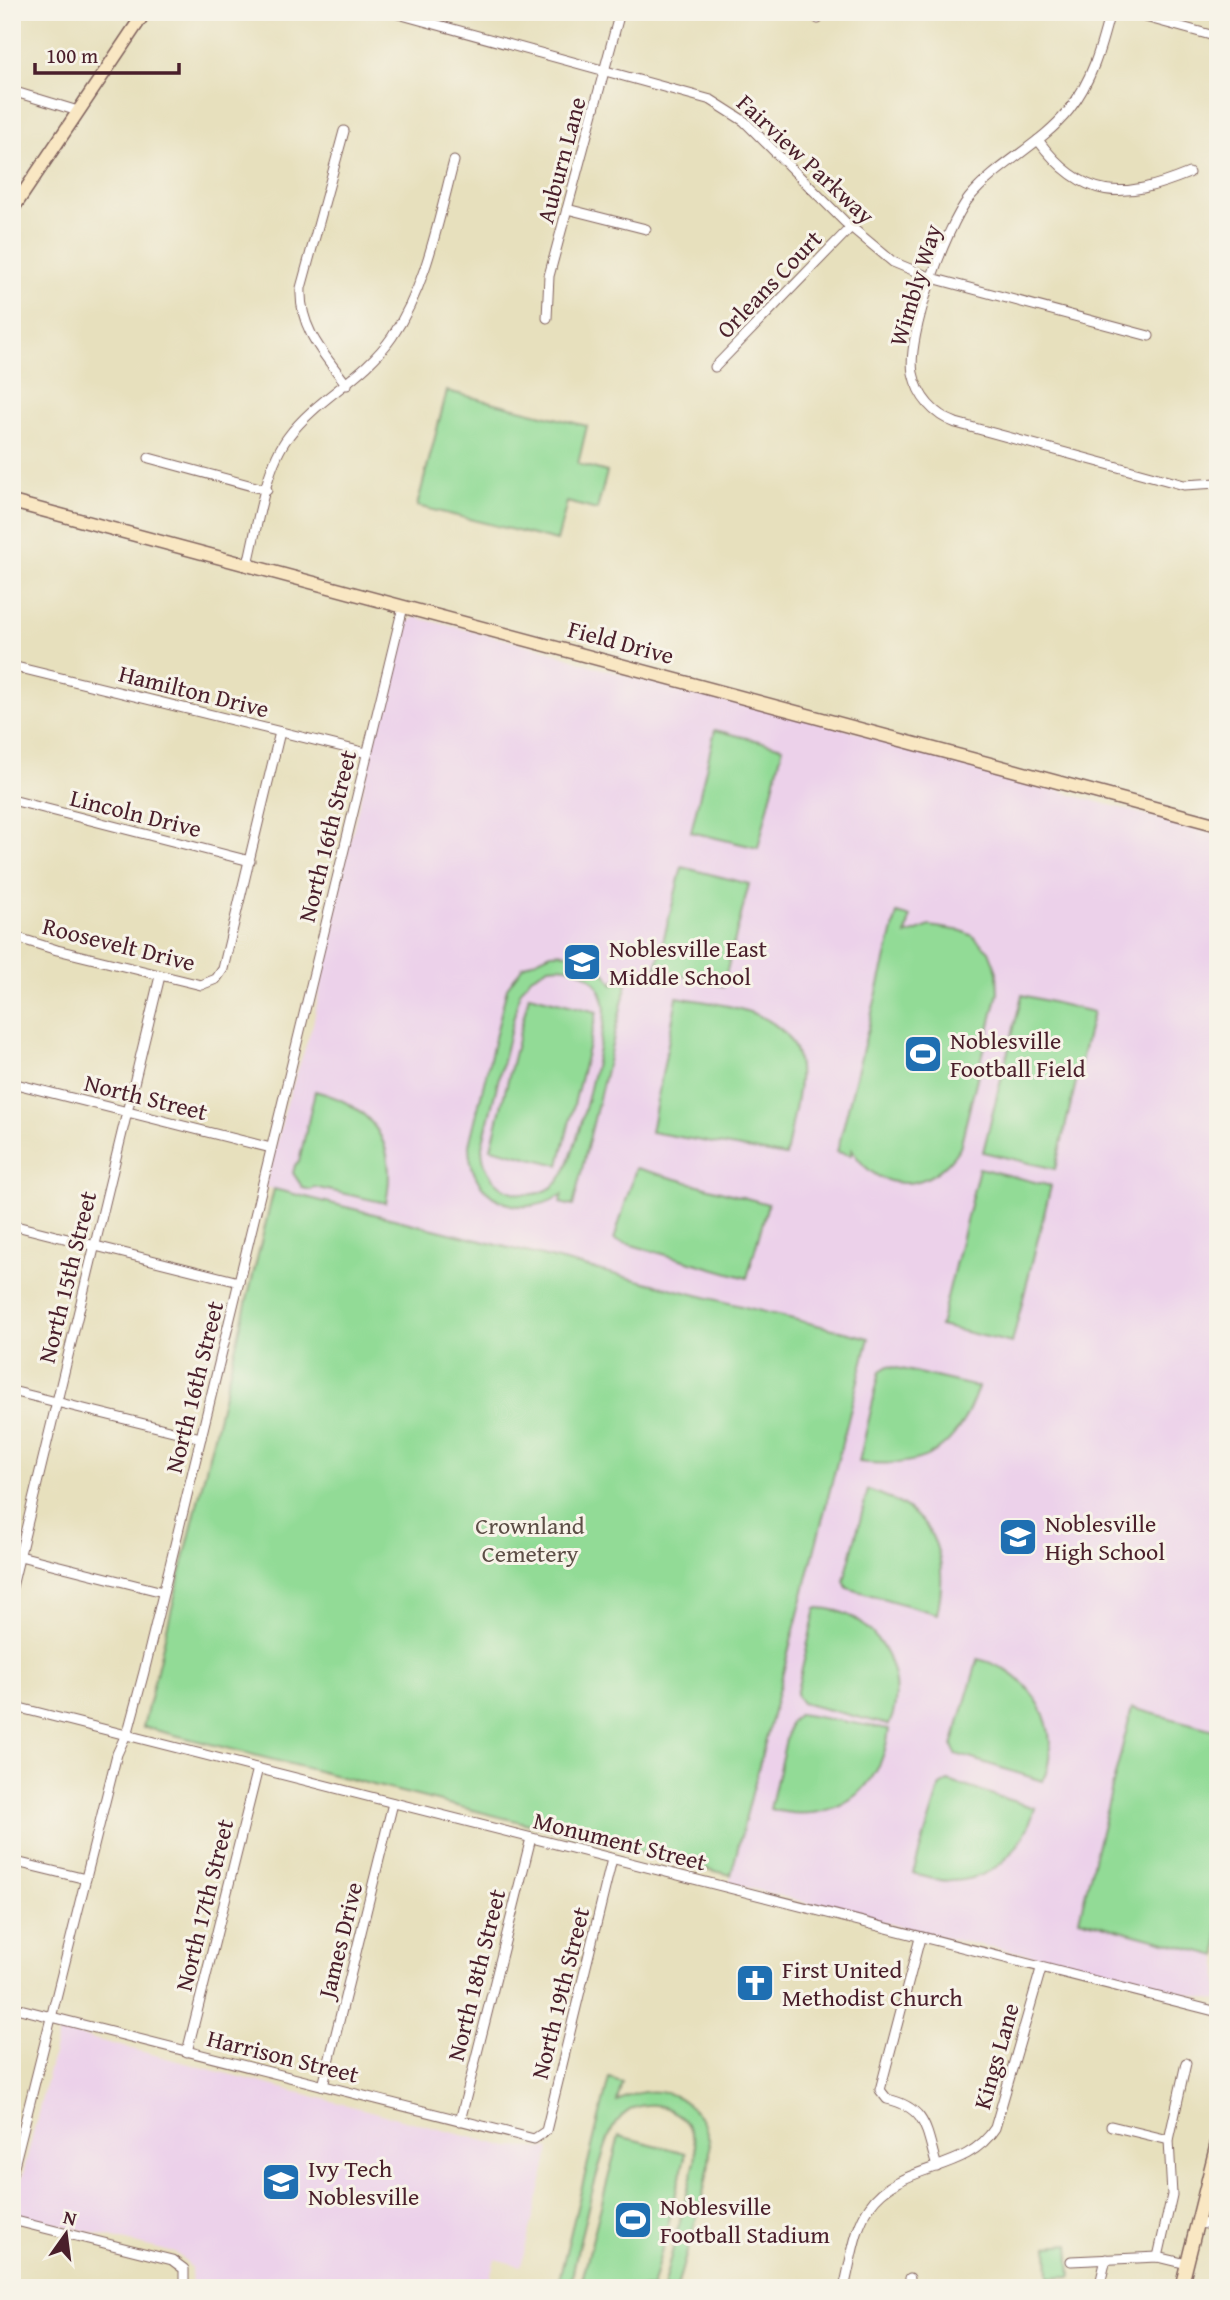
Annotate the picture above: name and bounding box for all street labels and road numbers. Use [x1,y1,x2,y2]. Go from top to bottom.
street label: Fairview Parkway [729,86,883,232]
street label: Auburn Lane [527,93,595,227]
street label: Wimbly Way [880,220,950,350]
street label: Orleans Court [708,222,830,346]
street label: Field Drive [564,611,678,673]
street label: Hamilton Drive [115,655,273,727]
street label: North 16th Street [289,746,365,926]
street label: Lincoln Drive [67,780,205,846]
street label: Roosevelt Drive [39,908,199,980]
street label: North Street [81,1065,212,1129]
street label: North 15th Street [29,1187,105,1367]
street label: North 16th Street [156,1297,232,1477]
street label: Monument Street [530,1803,711,1880]
street label: North 17th Street [166,1815,242,1995]
street label: James Drive [308,1878,371,2005]
street label: North 18th Street [438,1885,514,2065]
street label: North 19th Street [522,1903,598,2083]
street label: Kings Lane [964,1999,1028,2113]
street label: Harrison Street [204,2020,363,2092]

